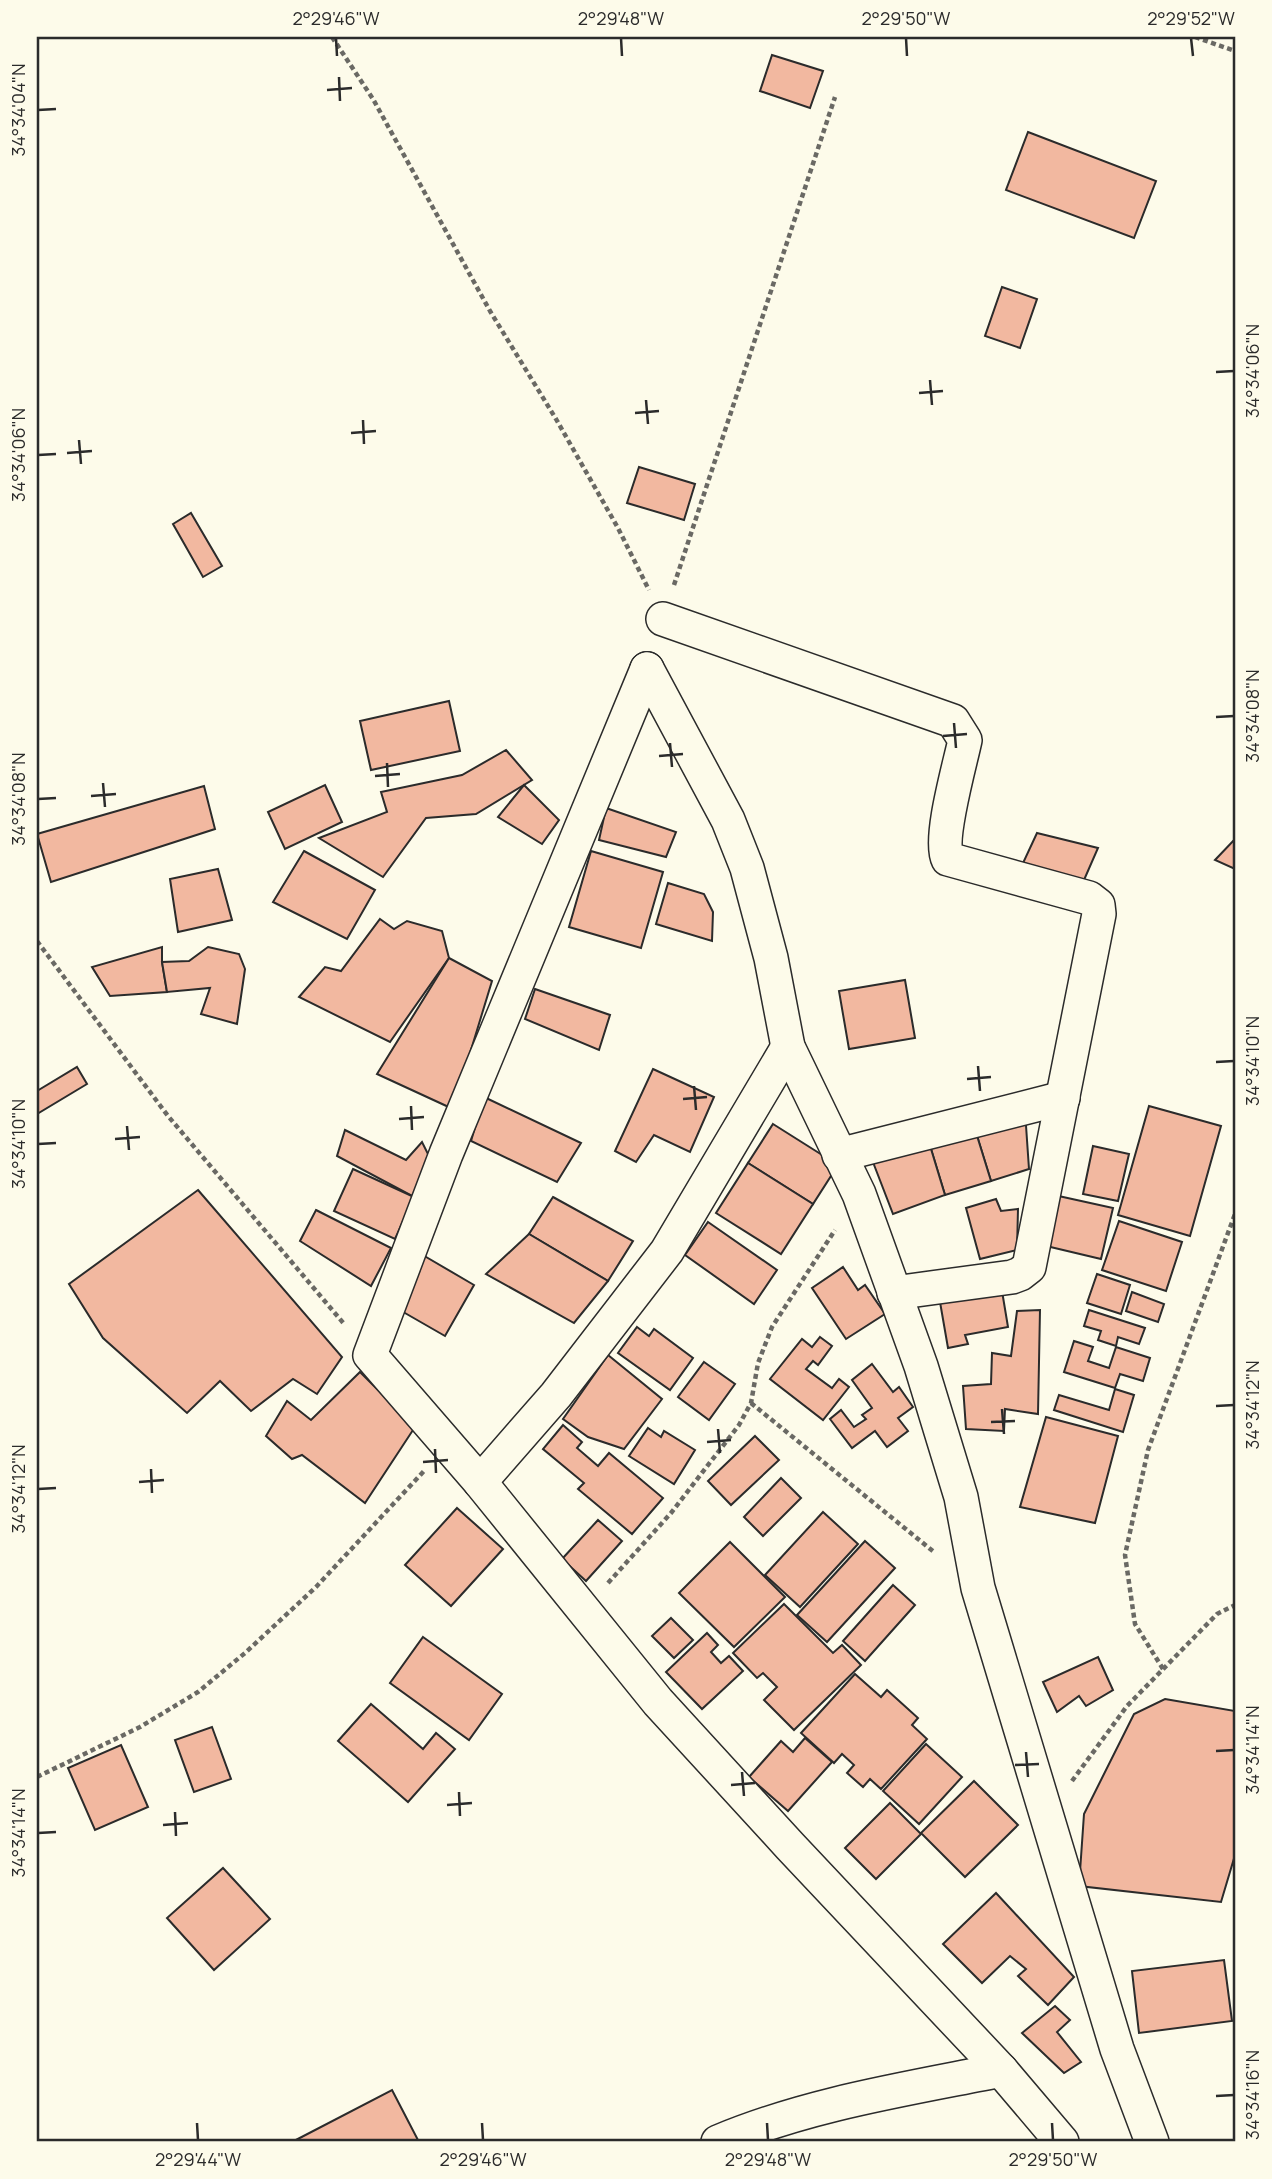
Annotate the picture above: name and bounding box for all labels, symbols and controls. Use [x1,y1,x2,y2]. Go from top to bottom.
text: 2°29'46"W [292,6,380,30]
text: 2°29'48"W [578,6,664,30]
text: 2°29'50"W [862,6,951,30]
text: 2°29'52"W [1147,6,1235,30]
text: 34°34'04"N [6,64,30,156]
text: 34°34'06"N [1240,324,1264,418]
text: 34°34'06"N [6,408,30,502]
text: 34°34'08"N [1240,669,1264,763]
text: 34°34'08"N [6,752,30,846]
text: 34°34'10"N [1240,1016,1264,1106]
text: 34°34'10"N [6,1099,30,1189]
text: 34°34'12"N [1240,1360,1264,1450]
text: 34°34'12"N [6,1444,30,1534]
text: 34°34'14"N [1240,1705,1264,1795]
text: 34°34'14"N [6,1788,30,1878]
text: 34°34'16"N [1240,2050,1264,2140]
text: 2°29'44"W [155,2147,241,2171]
text: 2°29'46"W [439,2147,527,2171]
text: 2°29'48"W [725,2147,811,2171]
text: 2°29'50"W [1009,2147,1098,2171]

